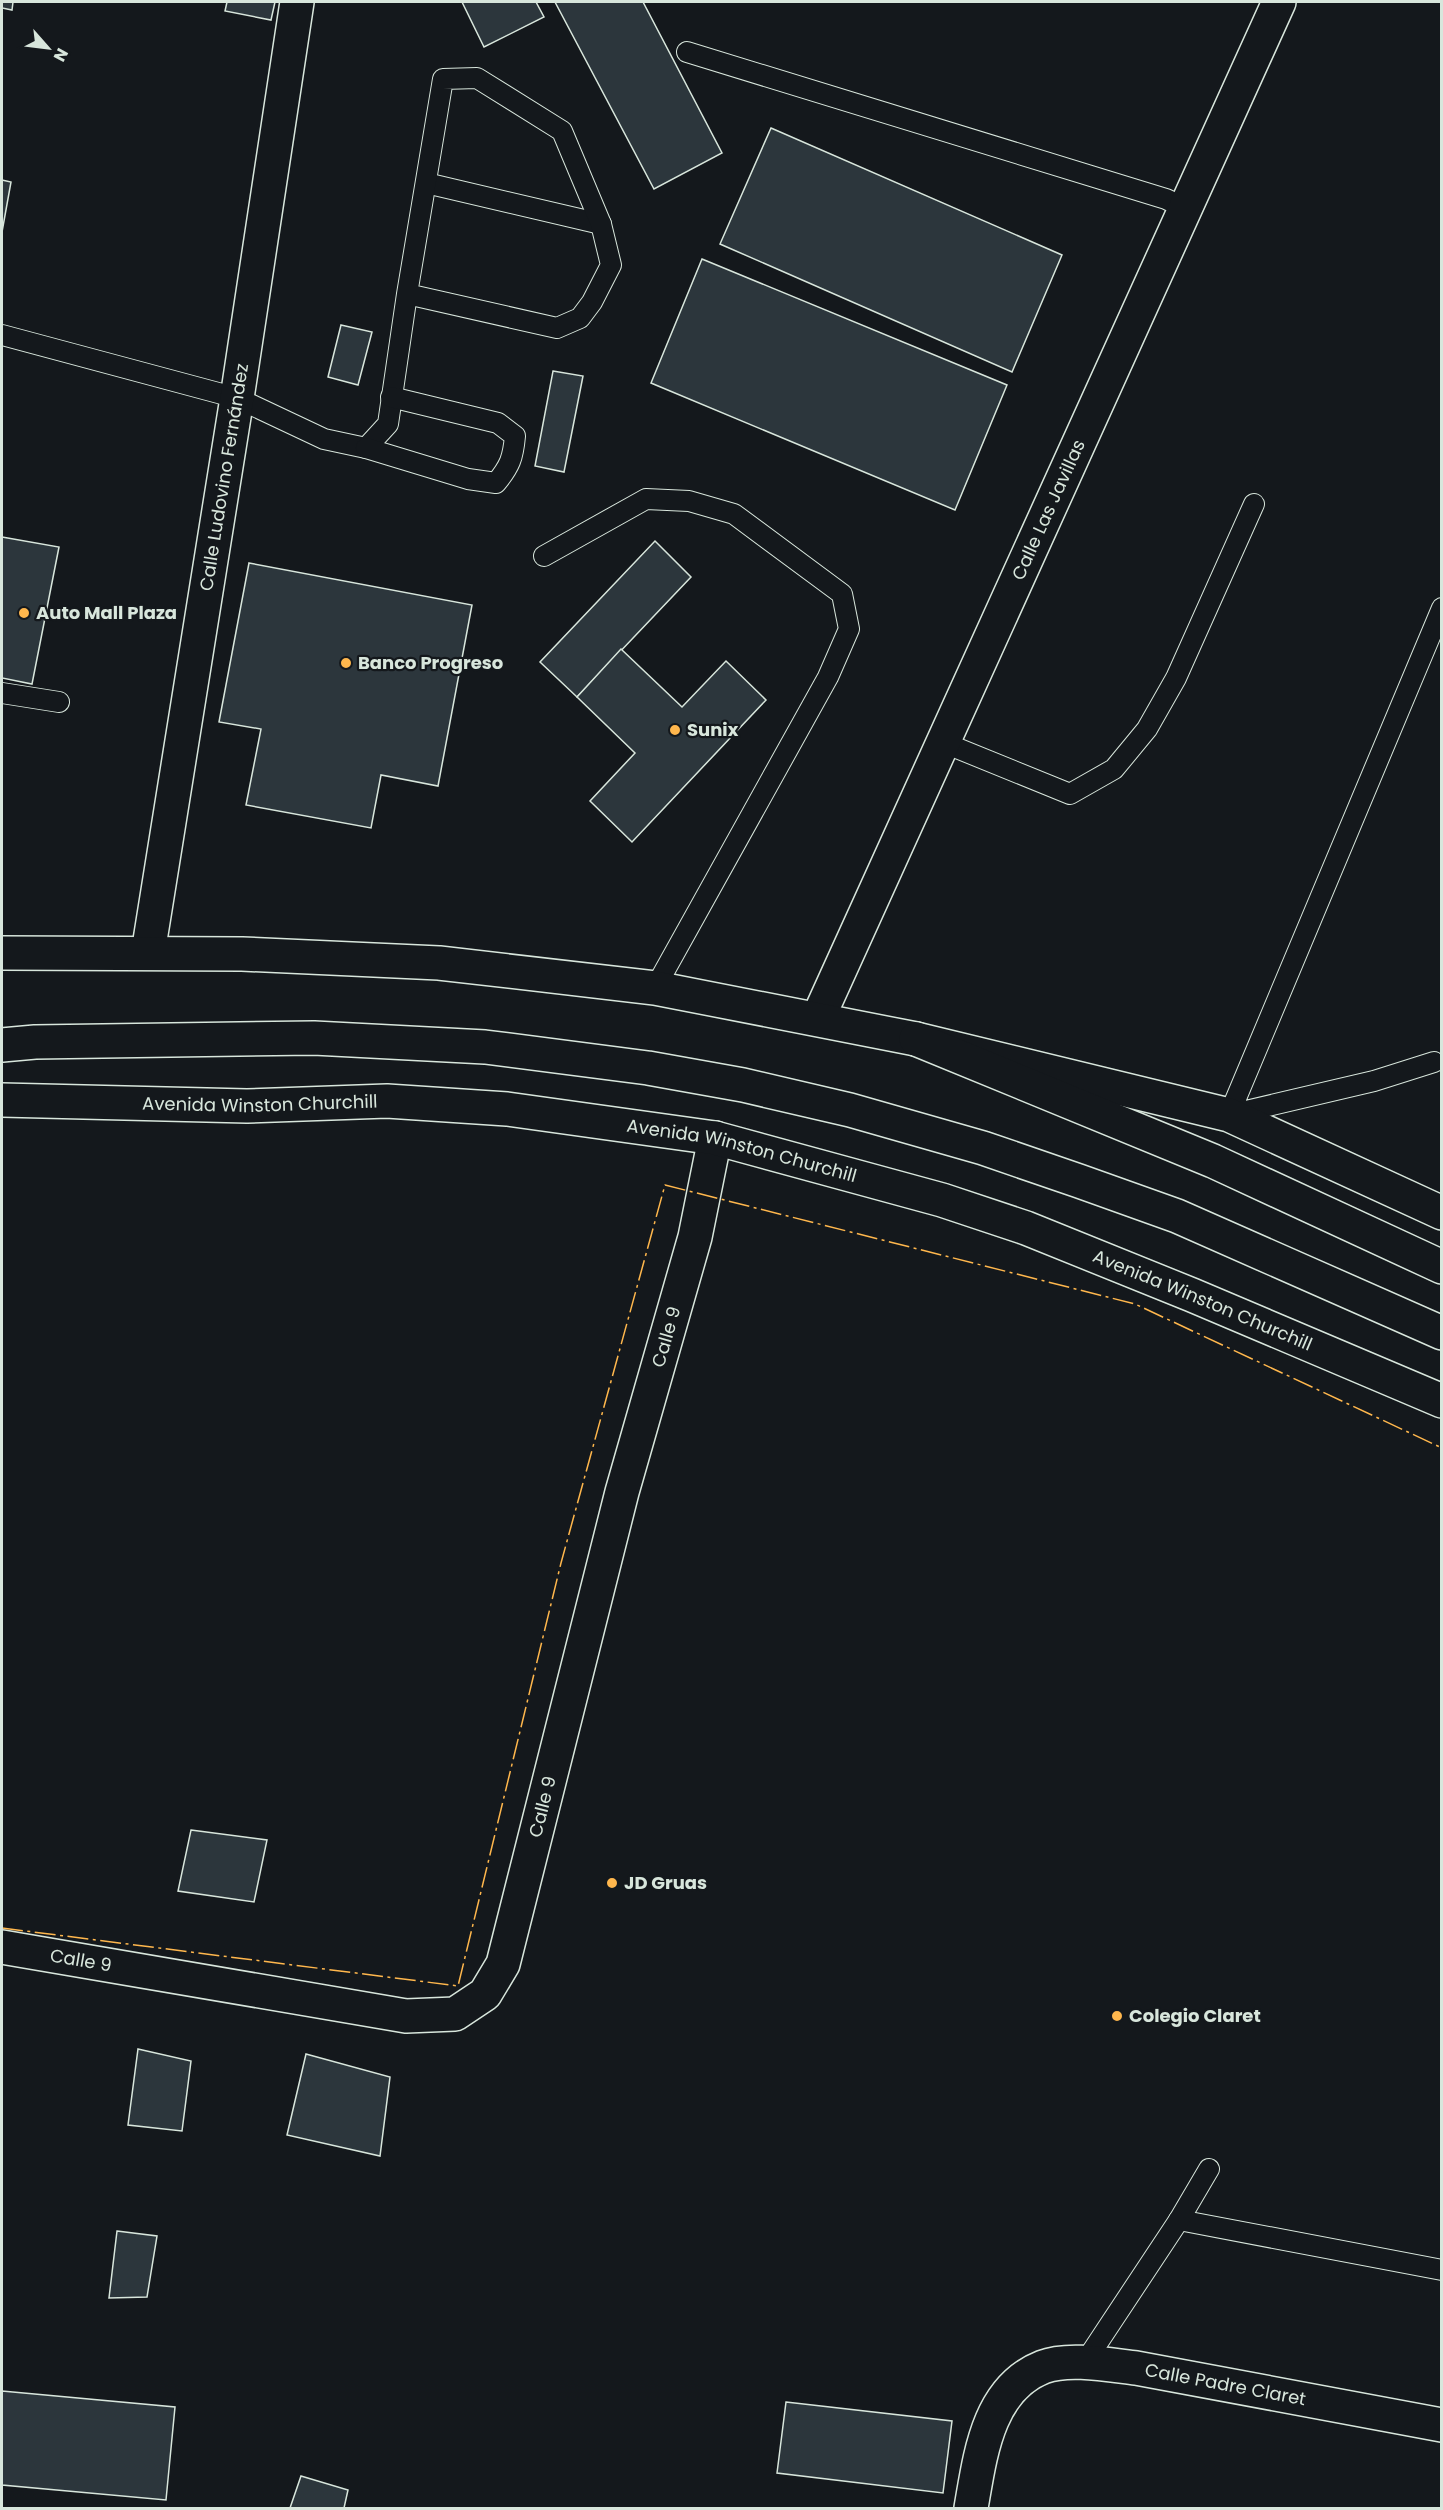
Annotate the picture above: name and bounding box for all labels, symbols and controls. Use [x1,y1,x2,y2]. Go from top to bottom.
north arrow [18,18,78,78]
text: N [48,44,74,66]
street label: Calle Ludovino Fernández [193,361,254,593]
street label: Calle Las Javillas [1005,435,1091,584]
place label: Auto Mall Plaza [36,600,177,625]
marker: Auto Mall Plaza [17,606,31,620]
place label: Banco Progreso [358,650,503,675]
marker: Banco Progreso [339,656,353,670]
place label: Sunix [687,717,739,742]
marker: Sunix [668,723,682,737]
street label: Avenida Winston Churchill [142,1088,378,1118]
street label: Avenida Winston Churchill [625,1113,860,1188]
street label: Avenida Winston Churchill [1089,1243,1316,1357]
street label: Calle 9 [645,1303,686,1370]
street label: Calle 9 [522,1773,562,1840]
place label: JD Gruas [624,1870,707,1895]
marker: JD Gruas [605,1876,619,1890]
street label: Calle 9 [48,1942,114,1978]
place label: Colegio Claret [1129,2003,1261,2028]
marker: Colegio Claret [1110,2009,1124,2023]
street label: Calle Padre Claret [1143,2357,1308,2411]

